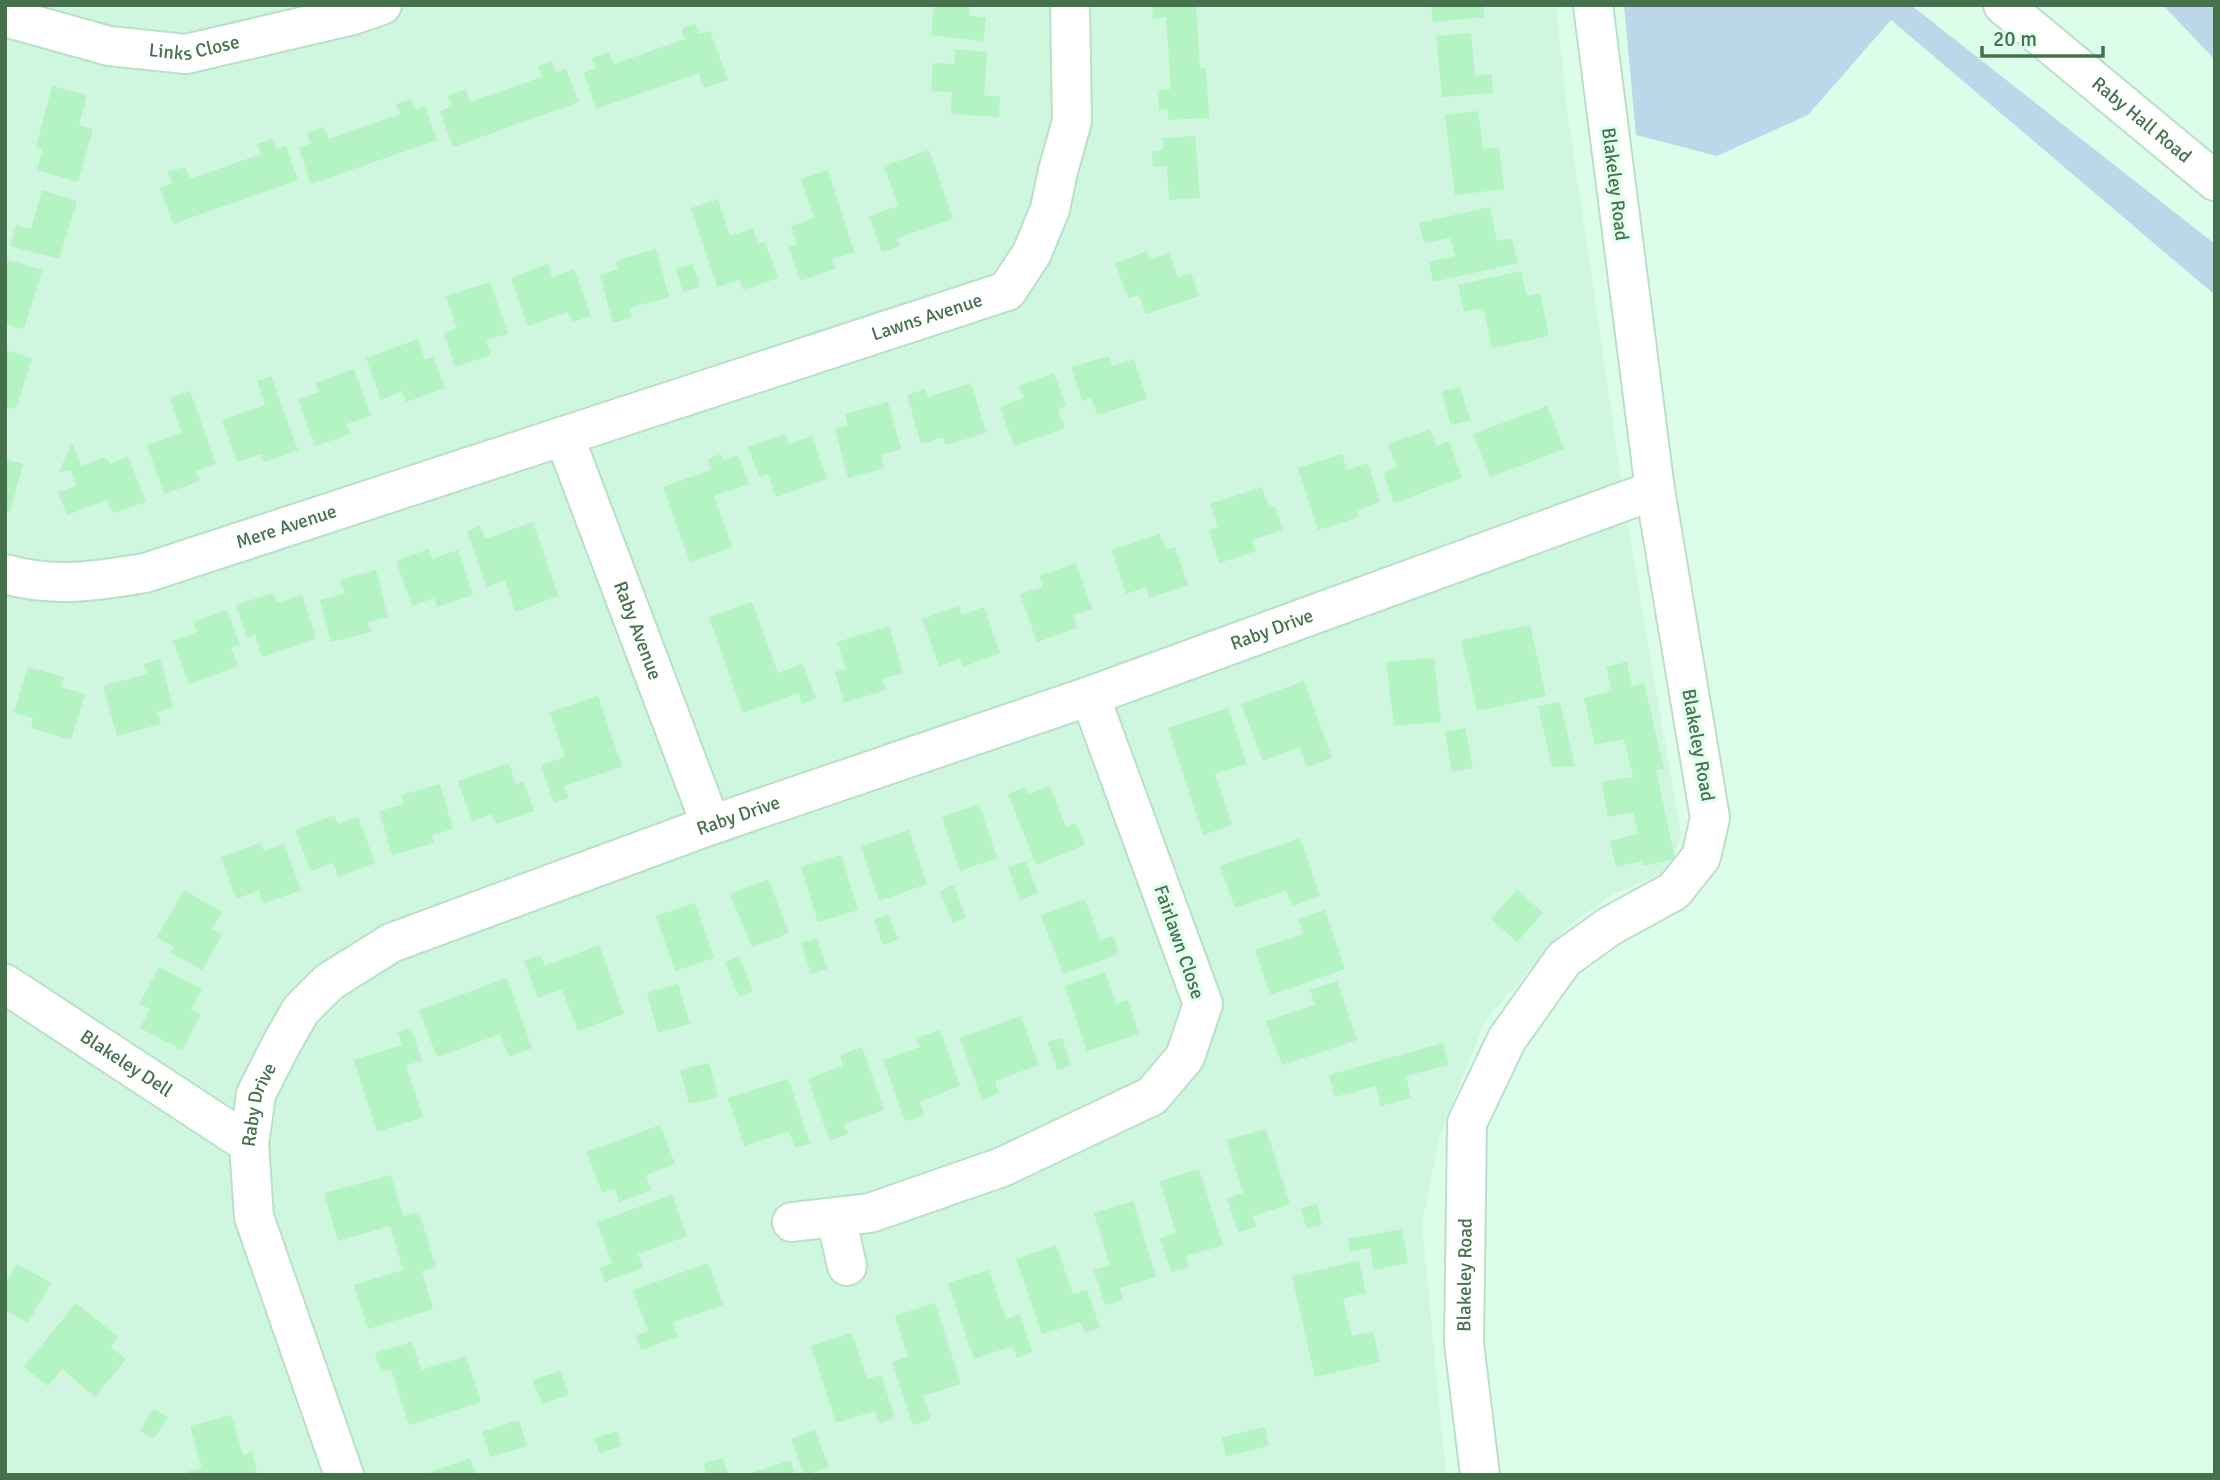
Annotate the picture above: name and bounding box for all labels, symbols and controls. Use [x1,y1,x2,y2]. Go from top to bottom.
scale bar [1982,14,2103,58]
text: 20 m [1993,26,2037,52]
street label: Links Close [148,30,242,66]
street label: Raby Hall Road [2087,72,2196,168]
street label: Blakeley Road [1596,126,1634,242]
street label: Lawns Avenue [868,288,985,347]
street label: Mere Avenue [233,499,340,554]
street label: Raby Avenue [608,578,667,683]
street label: Raby Drive [1227,604,1317,656]
street label: Blakeley Road [1676,687,1720,803]
street label: Raby Drive [693,790,783,841]
street label: Fairlawn Close [1148,882,1210,1002]
street label: Blakeley Dell [75,1024,177,1103]
street label: Raby Drive [237,1059,282,1148]
street label: Blakeley Road [1452,1218,1478,1332]

